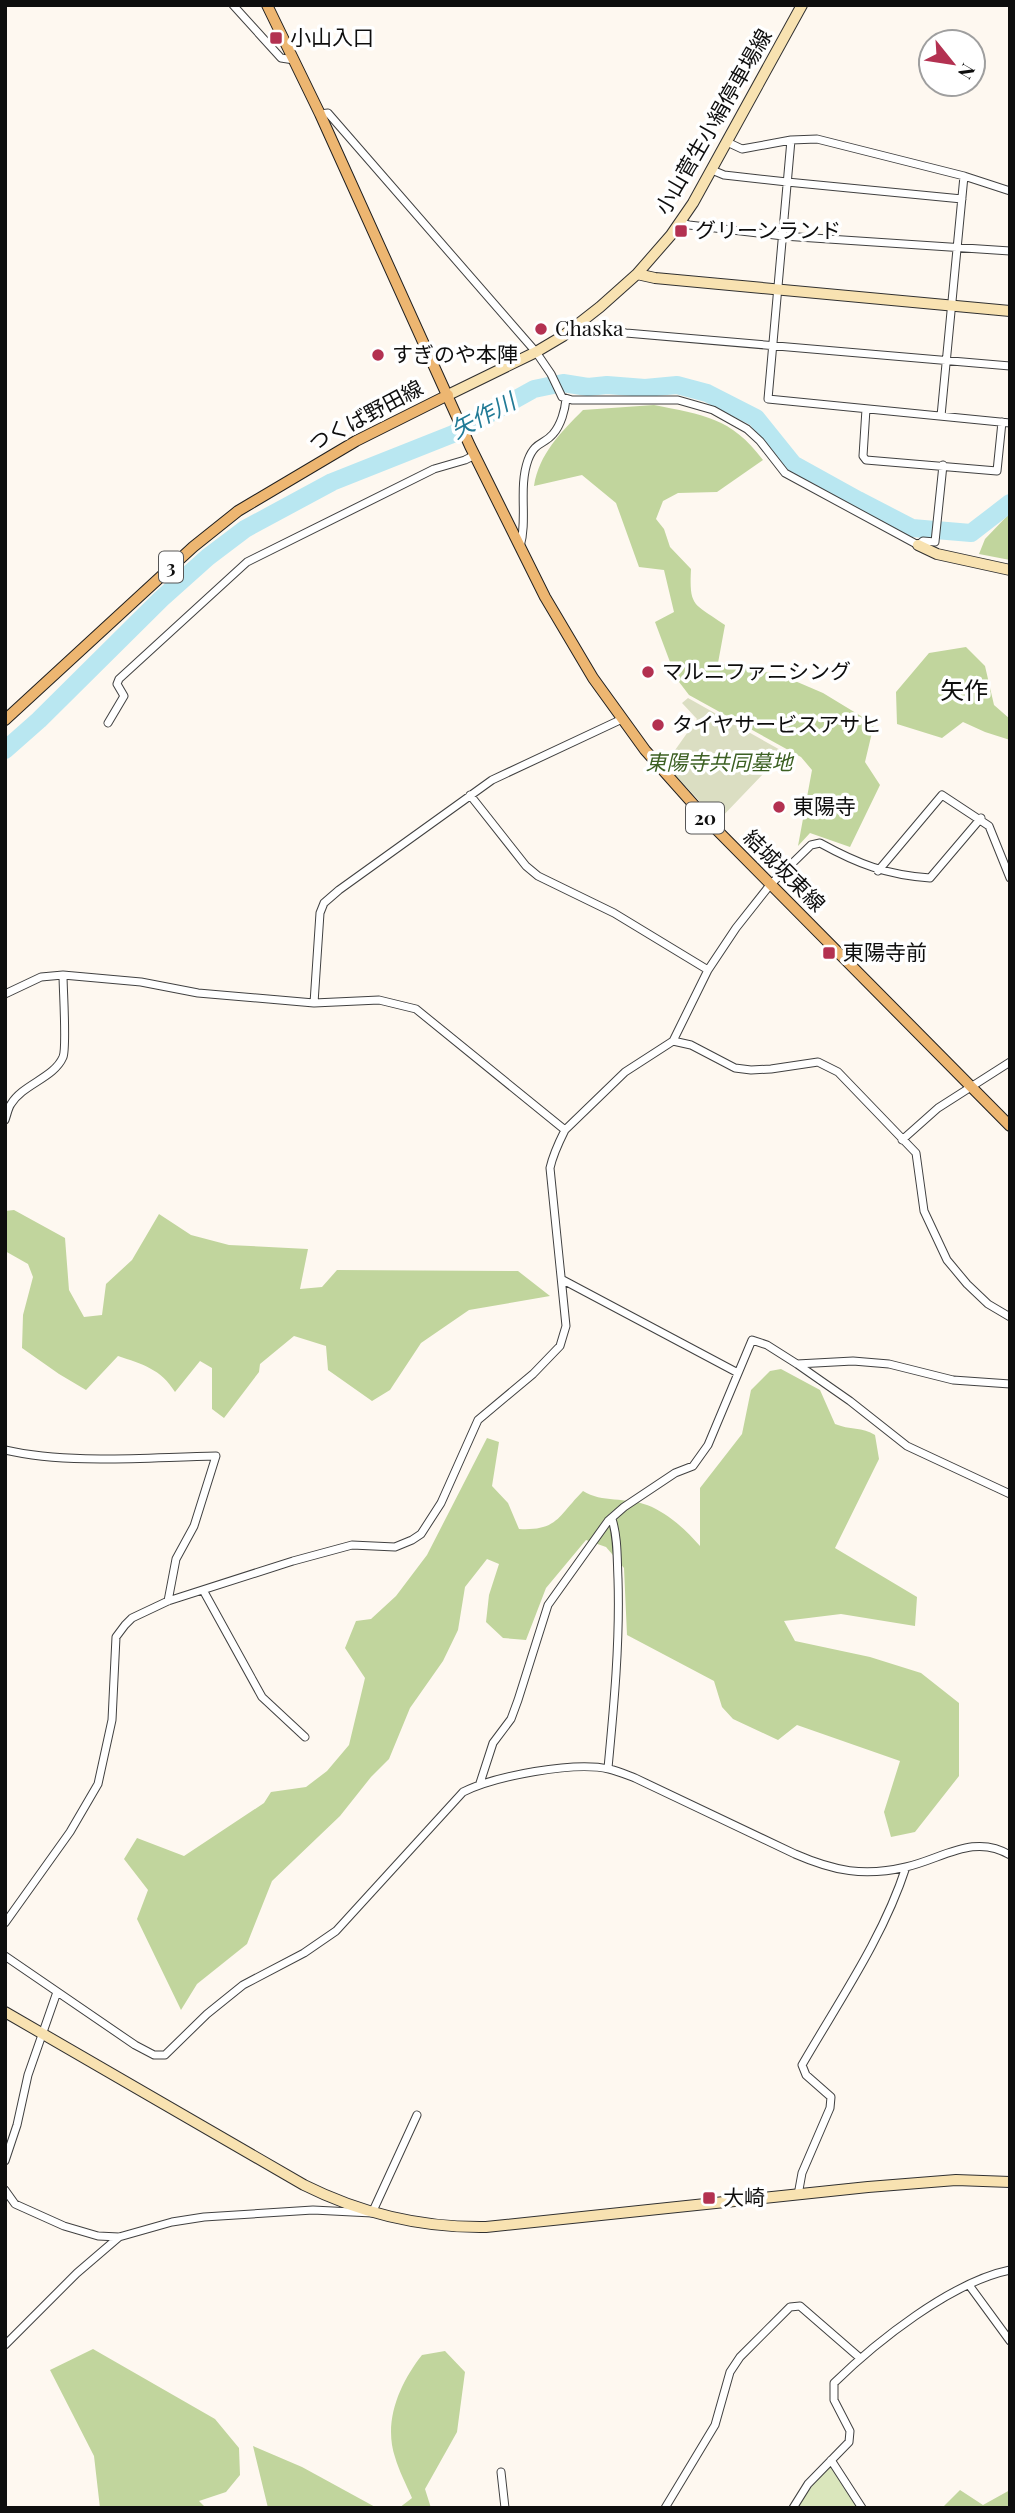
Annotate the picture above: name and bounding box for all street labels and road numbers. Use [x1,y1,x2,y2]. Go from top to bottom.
street label: 小山菅生小絹停車場線 [648,23,777,219]
street label: つくば野田線 [303,372,427,456]
road number: 3 [159,552,183,582]
road number: 20 [686,803,724,834]
street label: 結城坂東線 [738,823,832,917]

